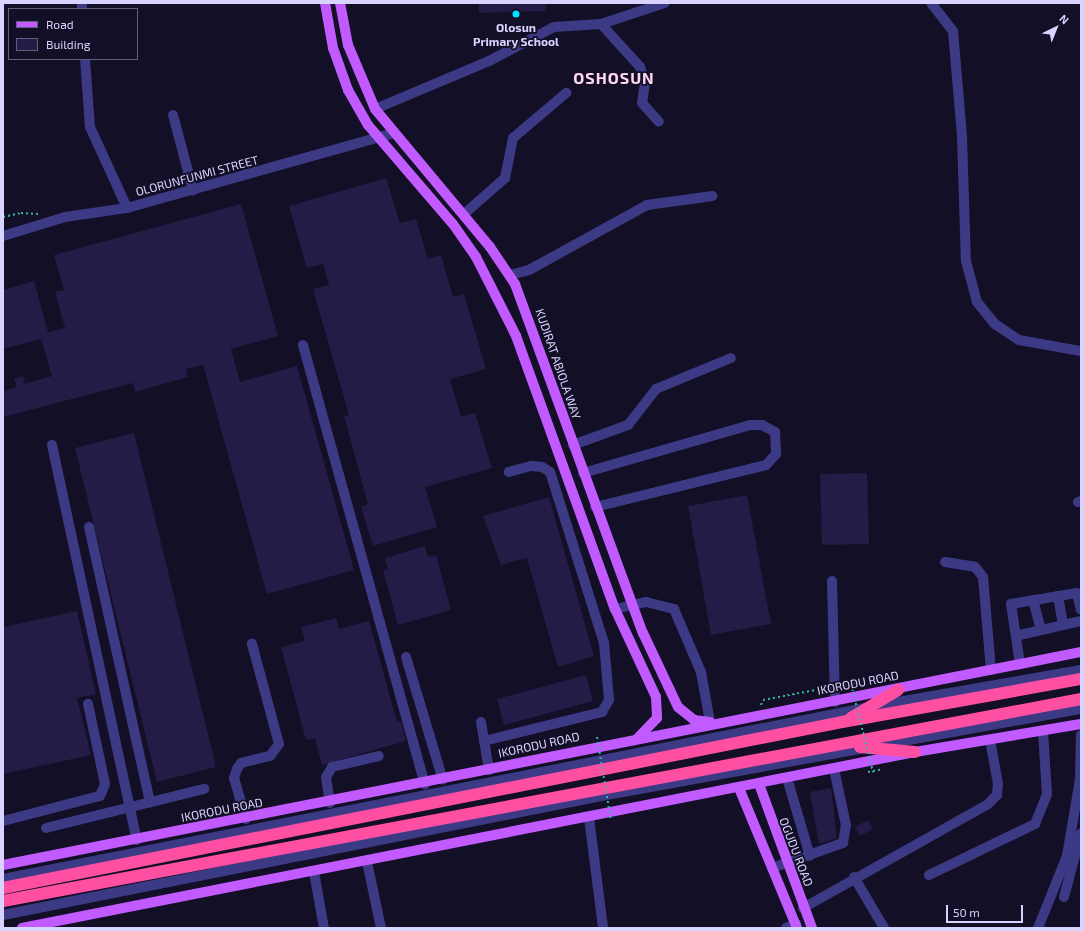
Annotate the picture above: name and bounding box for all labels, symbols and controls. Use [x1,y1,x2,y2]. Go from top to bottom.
legend [8,8,138,60]
north arrow [1036,8,1076,48]
marker: Olosun Primary School [511,9,521,19]
text: N [1057,11,1072,26]
text: Road [46,17,74,31]
place label: Olosun Primary School [473,21,559,49]
text: Building [46,37,90,51]
district label: OSHOSUN [573,68,655,88]
street label: OLORUNFUNMI STREET [134,153,260,199]
street label: KUDIRAT ABIOLA WAY [532,306,584,422]
street label: IKORODU ROAD [816,668,900,698]
street label: IKORODU ROAD [497,729,581,761]
street label: IKORODU ROAD [180,795,264,825]
street label: OGUDU ROAD [776,815,816,889]
scale bar [948,897,1025,923]
text: 50 m [953,905,980,919]

